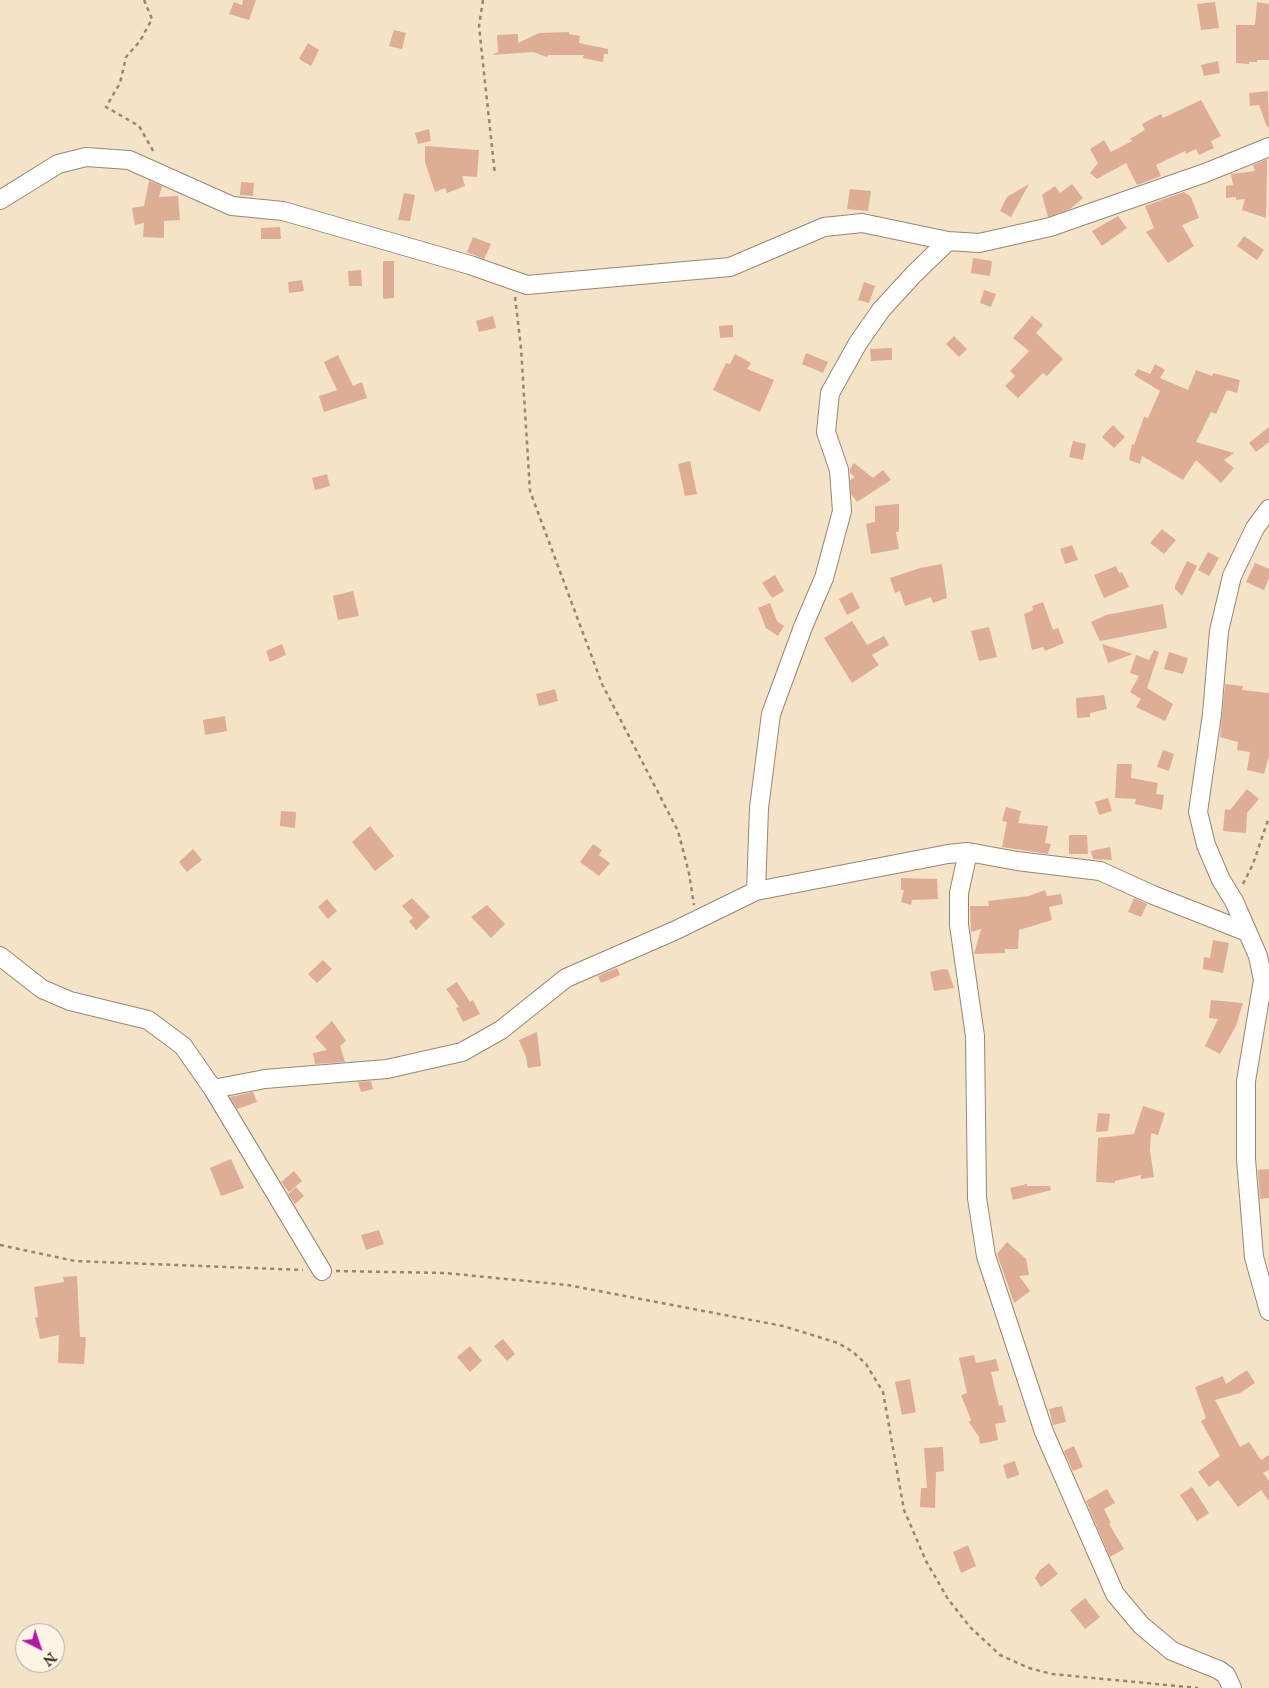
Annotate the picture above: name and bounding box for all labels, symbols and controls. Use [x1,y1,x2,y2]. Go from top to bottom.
north arrow [15,1623,65,1673]
text: N [39,1648,60,1669]

